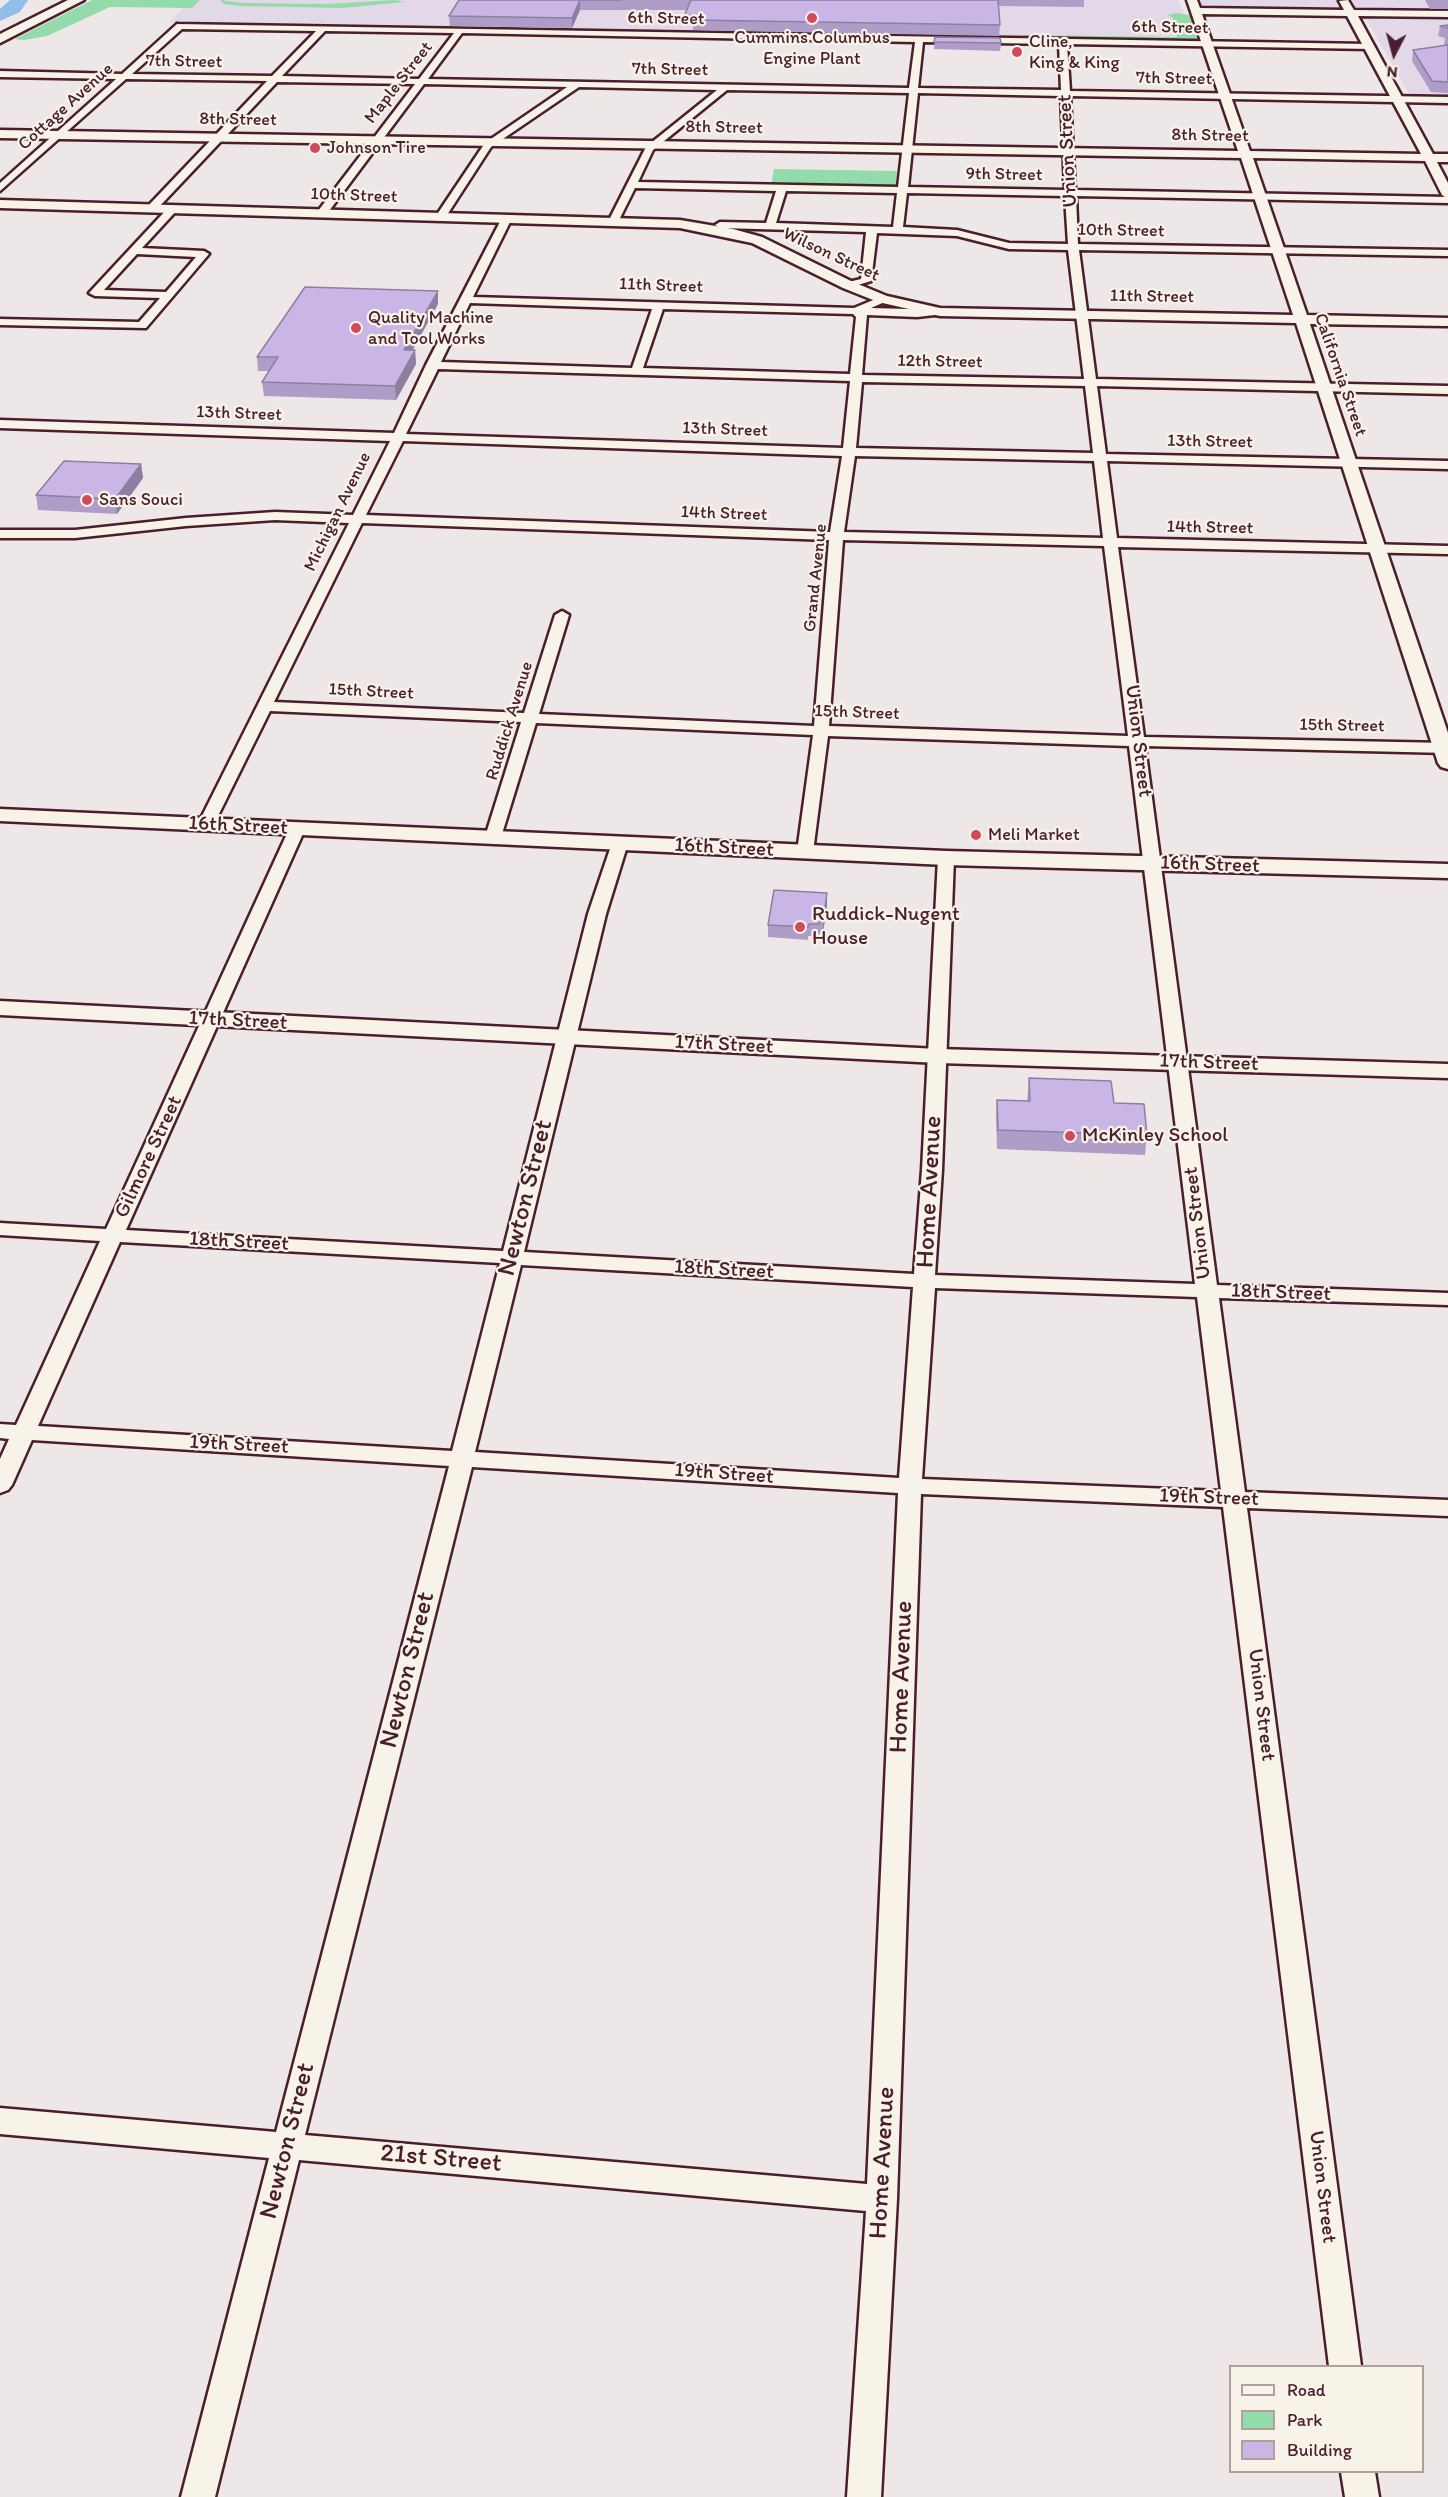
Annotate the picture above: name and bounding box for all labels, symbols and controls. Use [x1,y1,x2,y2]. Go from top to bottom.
street label: 6th Street [627,8,705,30]
marker: Cummins Columbus Engine Plant [805,11,819,25]
street label: 6th Street [1131,17,1209,39]
north arrow [1364,24,1424,84]
place label: Cummins Columbus Engine Plant [734,27,890,70]
place label: Cline, King & King [1029,31,1120,74]
street label: Maple Street [360,38,438,128]
marker: Cline, King & King [1010,45,1024,59]
street label: 7th Street [146,51,222,73]
street label: Cottage Avenue [14,59,118,155]
street label: 7th Street [632,59,708,81]
text: N [1386,62,1398,82]
street label: 7th Street [1136,68,1212,90]
street label: Union Street [1052,94,1084,208]
street label: 8th Street [199,109,277,131]
street label: 8th Street [685,117,763,139]
street label: 8th Street [1171,125,1249,147]
place label: Johnson Tire [327,137,426,159]
marker: Johnson Tire [308,141,322,155]
street label: 9th Street [965,164,1043,186]
street label: 10th Street [310,184,398,208]
street label: 10th Street [1077,219,1165,243]
street label: Wilson Street [779,223,883,287]
street label: 11th Street [619,274,703,298]
street label: 11th Street [1110,285,1194,309]
place label: Quality Machine and Tool Works [368,307,493,350]
street label: California Street [1309,311,1371,439]
marker: Quality Machine and Tool Works [349,321,363,335]
street label: 12th Street [897,350,983,374]
street label: 13th Street [196,402,282,426]
street label: 13th Street [682,418,768,442]
street label: 13th Street [1167,430,1253,454]
street label: Michigan Avenue [300,449,376,575]
place label: Sans Souci [99,489,183,511]
marker: Sans Souci [80,493,94,507]
street label: 14th Street [680,502,768,526]
street label: 14th Street [1166,516,1254,540]
street label: Grand Avenue [800,523,832,633]
street label: Ruddick Avenue [482,659,538,783]
street label: 15th Street [328,679,414,705]
street label: Union Street [1119,683,1157,799]
street label: 15th Street [814,701,900,725]
street label: 15th Street [1299,714,1385,738]
street label: 16th Street [188,811,288,841]
place label: Meli Market [988,824,1080,846]
marker: Meli Market [969,828,983,842]
street label: 16th Street [674,833,774,863]
street label: 16th Street [1160,851,1260,879]
place label: Ruddick-Nugent House [812,902,960,952]
marker: Ruddick-Nugent House [793,920,807,934]
street label: 17th Street [188,1006,288,1036]
street label: 17th Street [674,1030,774,1060]
street label: 17th Street [1159,1049,1259,1077]
street label: Gilmore Street [110,1092,188,1222]
street label: Home Avenue [910,1115,950,1269]
street label: Newton Street [492,1117,560,1279]
place label: McKinley School [1082,1123,1228,1149]
marker: McKinley School [1063,1129,1077,1143]
street label: Union Street [1179,1165,1217,1281]
street label: 18th Street [188,1227,290,1257]
street label: 18th Street [673,1255,775,1285]
street label: 18th Street [1231,1279,1331,1307]
street label: 19th Street [189,1430,289,1460]
street label: 19th Street [673,1458,775,1490]
street label: 19th Street [1159,1484,1259,1512]
street label: Newton Street [374,1589,442,1751]
street label: Home Avenue [884,1600,920,1754]
street label: Union Street [1242,1647,1280,1763]
street label: Newton Street [254,2060,322,2222]
street label: Home Avenue [863,2086,903,2240]
street label: Union Street [1303,2129,1341,2245]
street label: 21st Street [379,2138,503,2180]
legend [1229,2365,1424,2473]
text: Road [1287,2379,1326,2401]
text: Park [1287,2409,1322,2431]
text: Building [1287,2439,1352,2461]

